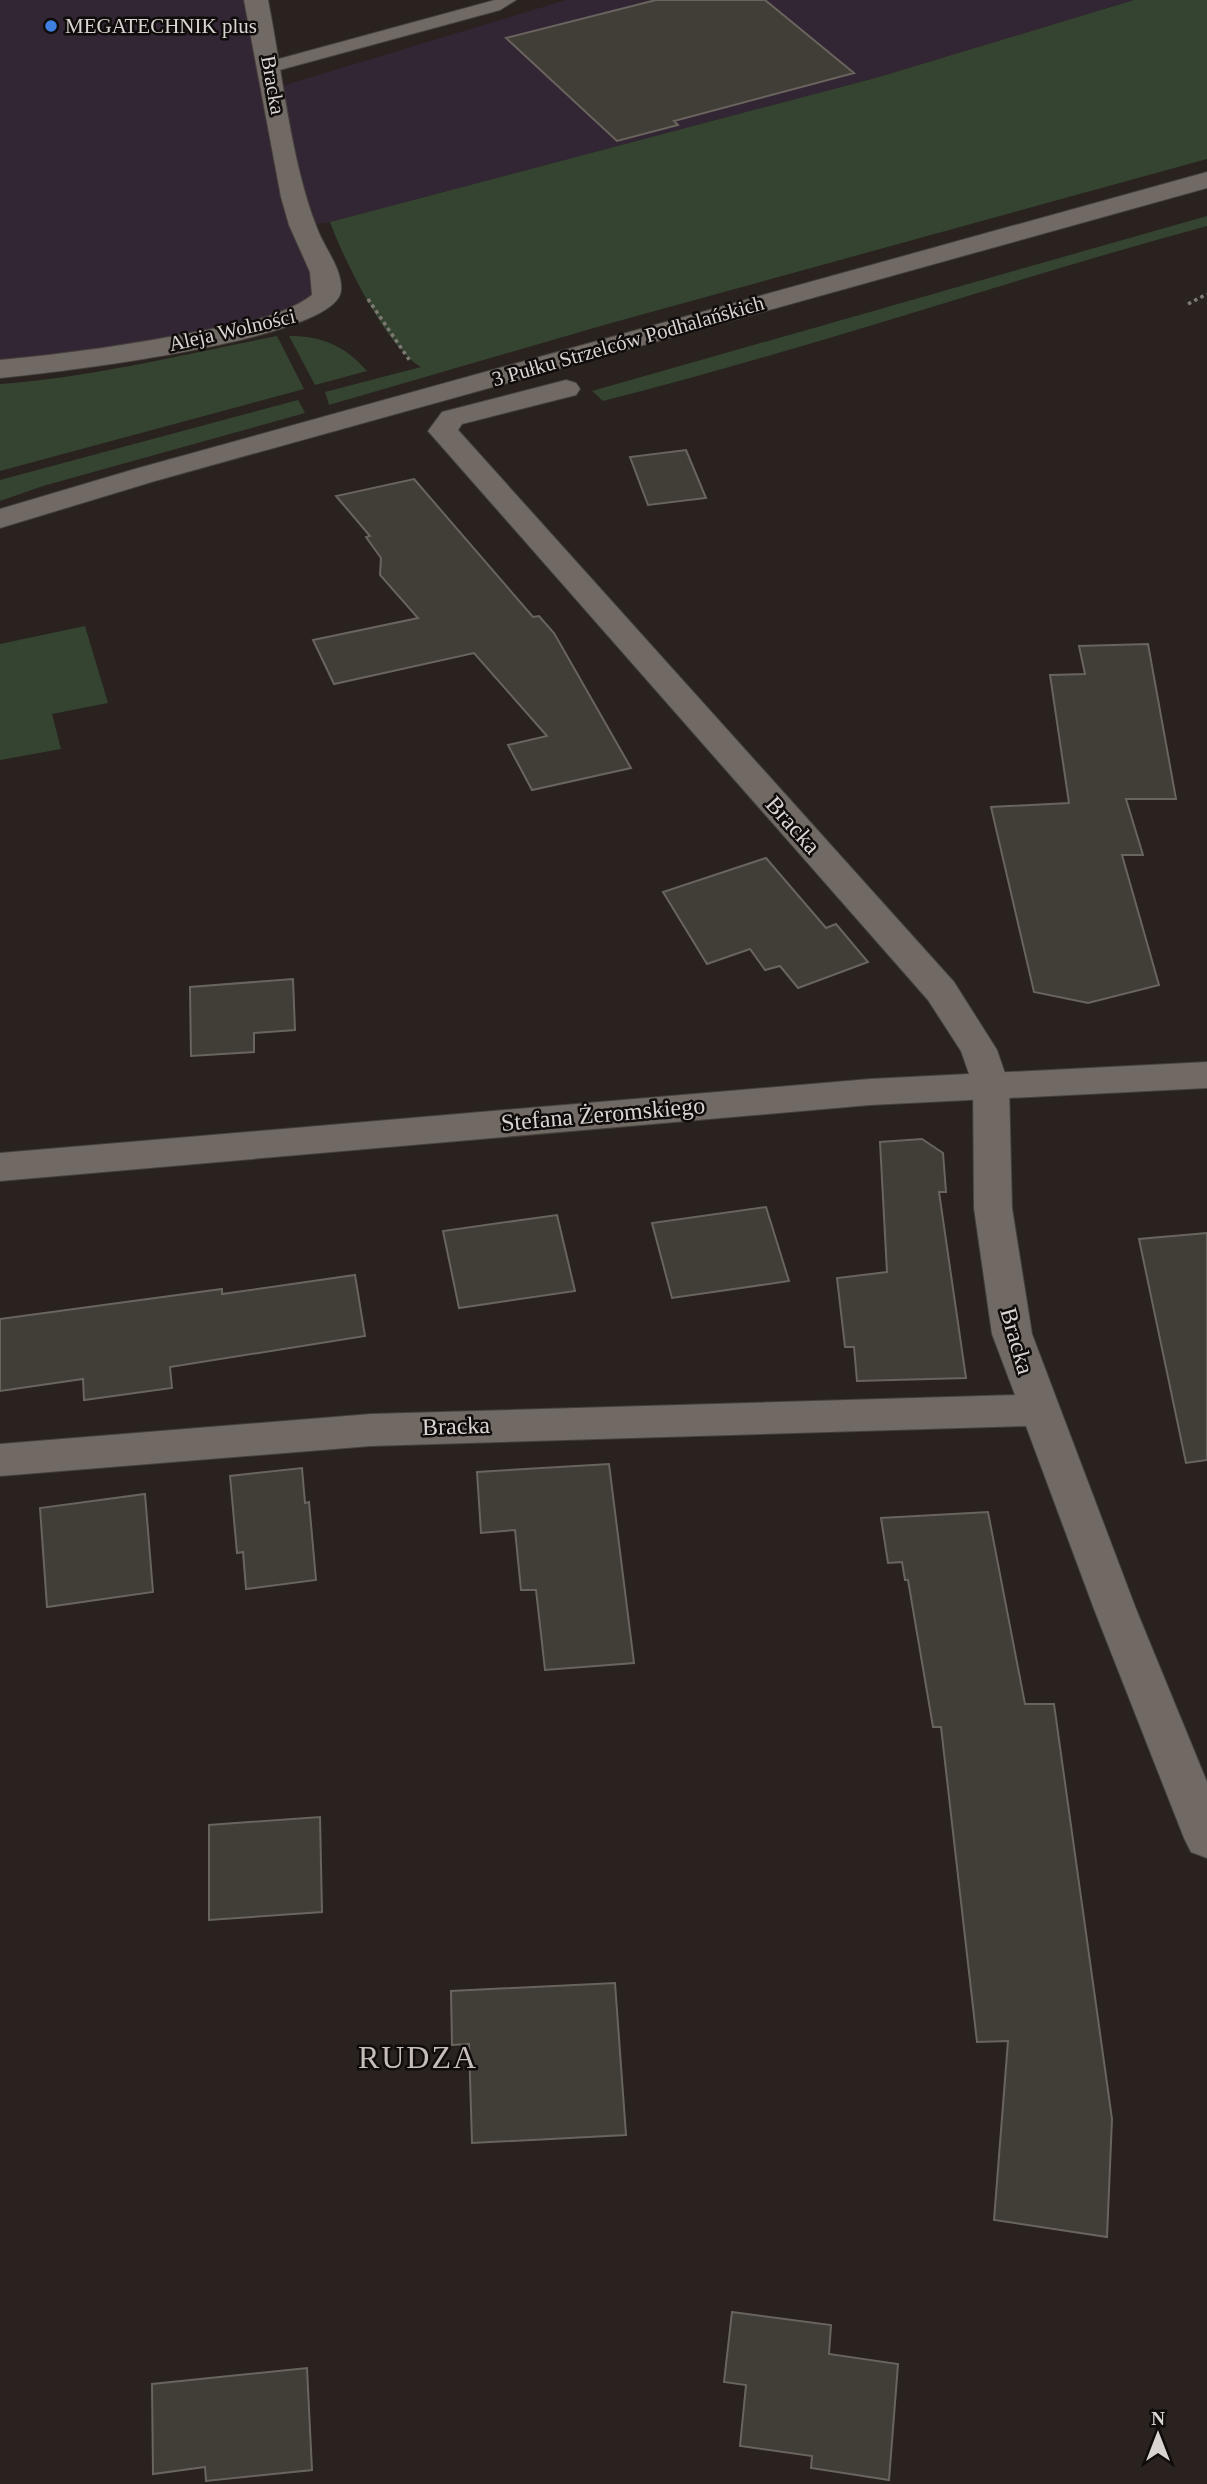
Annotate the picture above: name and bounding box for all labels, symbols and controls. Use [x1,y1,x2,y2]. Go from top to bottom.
place label: MEGATECHNIK plus [65,14,257,38]
marker: MEGATECHNIK plus [43,18,59,34]
street label: Bracka [256,54,290,117]
street label: 3 Pułku Strzelców Podhalańskich [489,291,767,391]
street label: Aleja Wolności [166,304,298,356]
street label: Bracka [761,791,826,859]
street label: Stefana Żeromskiego [500,1092,706,1136]
street label: Bracka [995,1305,1039,1378]
street label: Bracka [422,1412,491,1440]
district label: RUDZA [358,2039,478,2075]
north arrow [1123,2400,1193,2470]
text: N [1151,2408,1165,2429]

